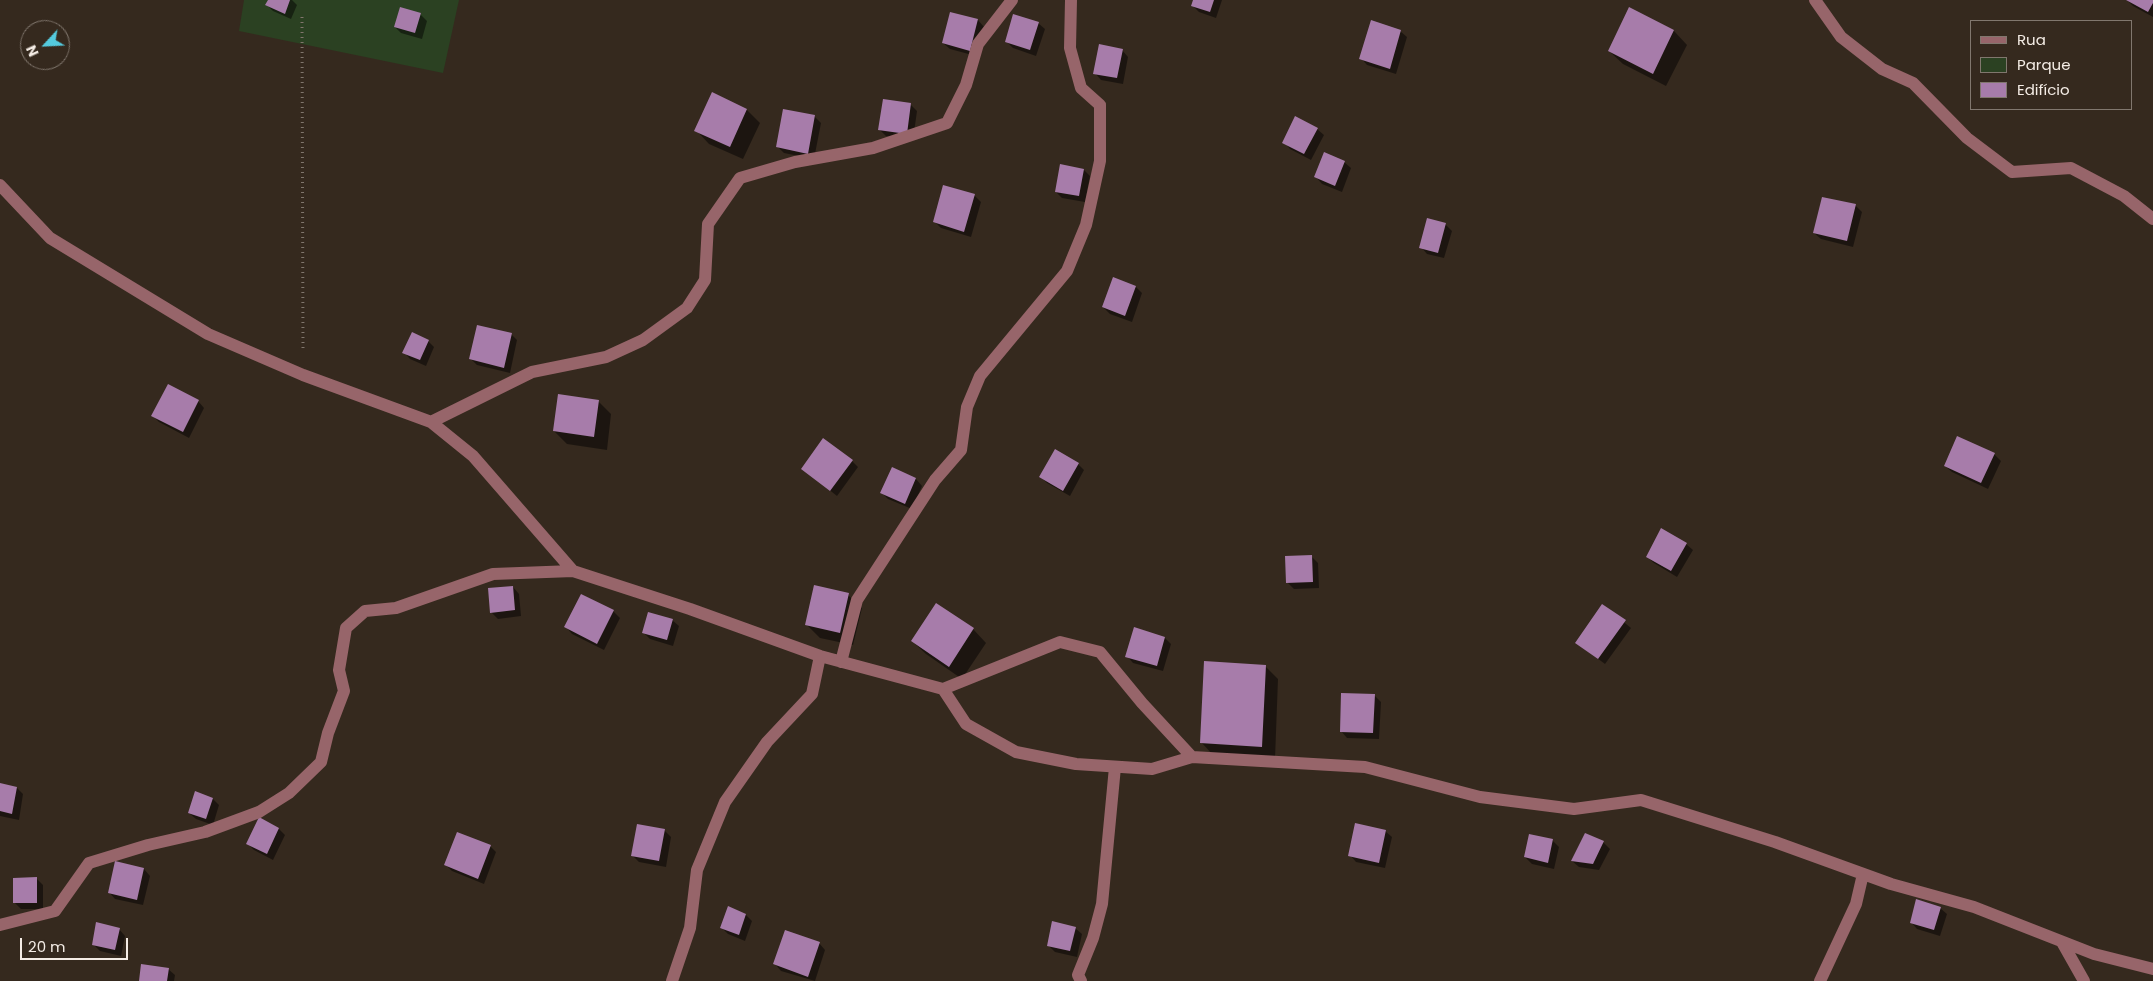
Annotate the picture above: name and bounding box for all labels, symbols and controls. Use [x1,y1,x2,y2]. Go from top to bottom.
north arrow [20,20,70,70]
legend [1970,20,2133,110]
text: Rua [2017,29,2046,50]
text: N [21,42,44,60]
text: Parque [2017,54,2070,75]
text: Edifício [2017,79,2070,100]
scale bar [22,928,130,960]
text: 20 m [28,936,66,957]

